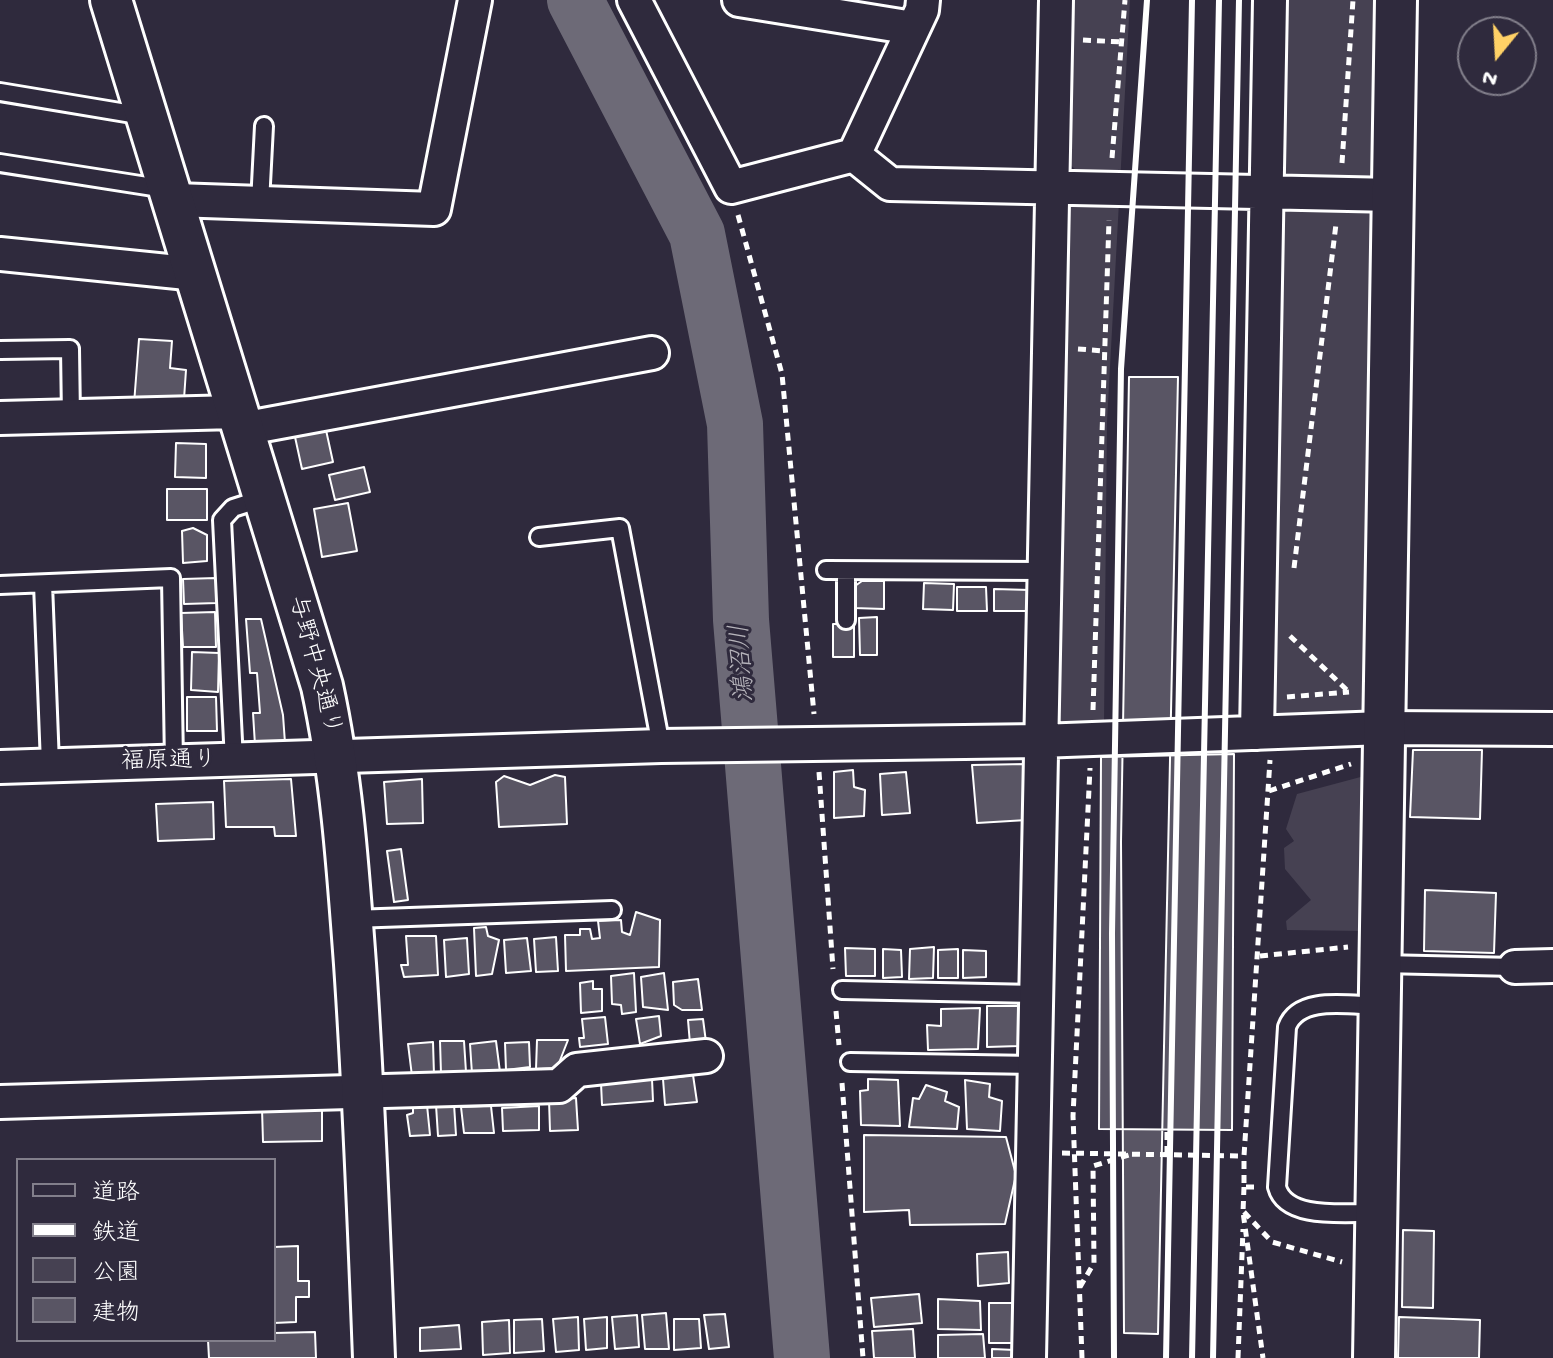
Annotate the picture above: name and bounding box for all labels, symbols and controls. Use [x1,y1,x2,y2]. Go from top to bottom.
north arrow [1457,16,1537,96]
text: N [1479,62,1501,92]
street label: 与野中央通り [280,593,346,739]
water label: 鴻沼川 [727,623,763,703]
street label: 福原通り [121,748,217,778]
legend [16,1158,276,1342]
text: 道路 [92,1180,140,1209]
text: 鉄道 [92,1220,140,1249]
text: 公園 [92,1260,140,1289]
text: 建物 [92,1300,140,1329]

